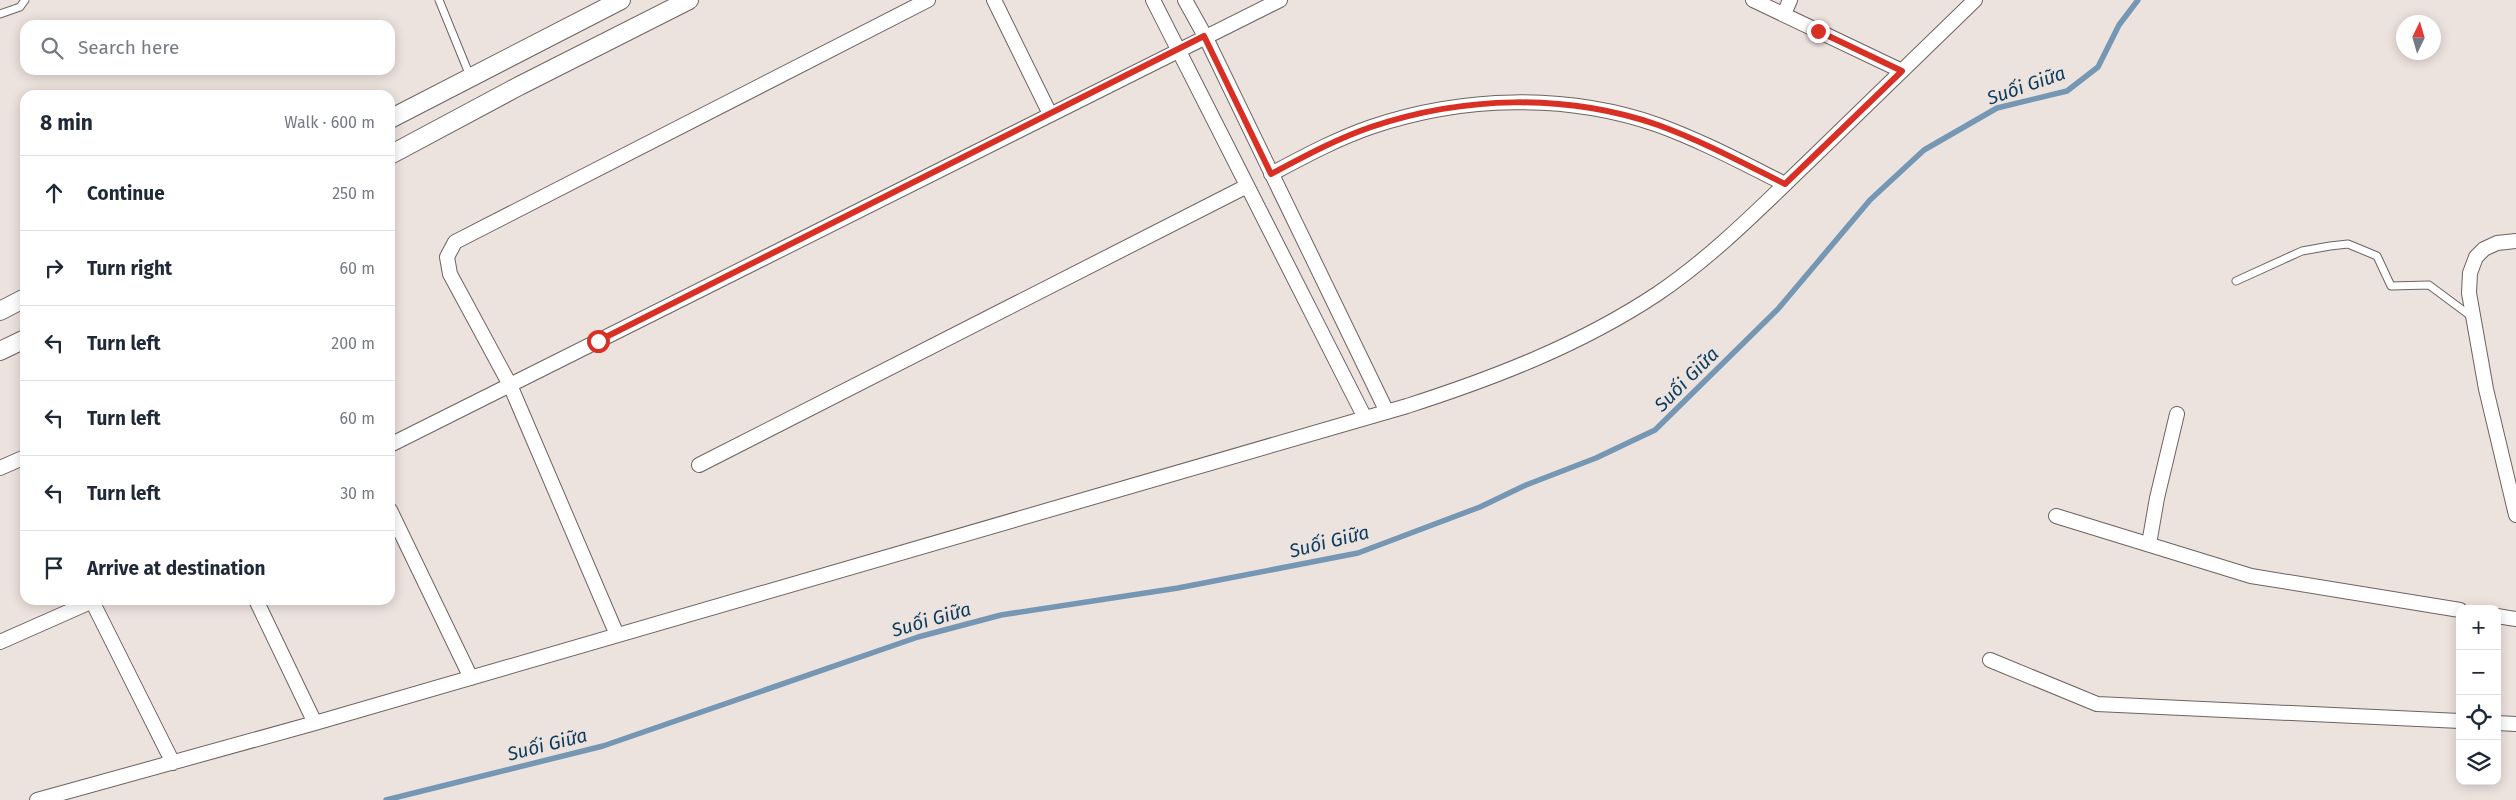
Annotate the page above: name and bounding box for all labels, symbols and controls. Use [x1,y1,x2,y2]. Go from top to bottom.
north arrow [2396,15,2441,60]
search box [20,20,395,75]
route end [1807,20,1830,43]
icon: search [38,34,66,62]
text: Search here [78,36,179,59]
water label: Suối Giữa [1983,61,2068,110]
text: 8 min [40,110,93,136]
text: Walk · 600 m [284,113,375,132]
icon: ahead [40,179,68,207]
text: Continue [87,182,165,205]
text: 250 m [332,184,375,203]
icon: right [40,254,68,282]
text: Turn right [87,257,172,280]
text: 60 m [340,259,375,278]
icon: left [40,329,68,357]
route start [587,330,610,353]
text: Turn left [87,332,161,355]
text: 200 m [331,334,375,353]
water label: Suối Giữa [1649,342,1723,417]
icon: left [40,404,68,432]
text: Turn left [87,407,161,430]
text: 60 m [340,409,375,428]
icon: left [40,479,68,507]
text: Turn left [87,482,161,505]
text: 30 m [340,484,375,503]
water label: Suối Giữa [1286,520,1371,563]
icon: arrive [40,554,68,582]
text: Arrive at destination [87,557,266,580]
water label: Suối Giữa [888,597,973,642]
map controls [2456,605,2501,785]
button: + [2456,605,2501,650]
button: − [2456,650,2501,695]
button: locate [2456,695,2501,740]
water label: Suối Giữa [504,723,589,766]
button: layers [2456,740,2501,785]

